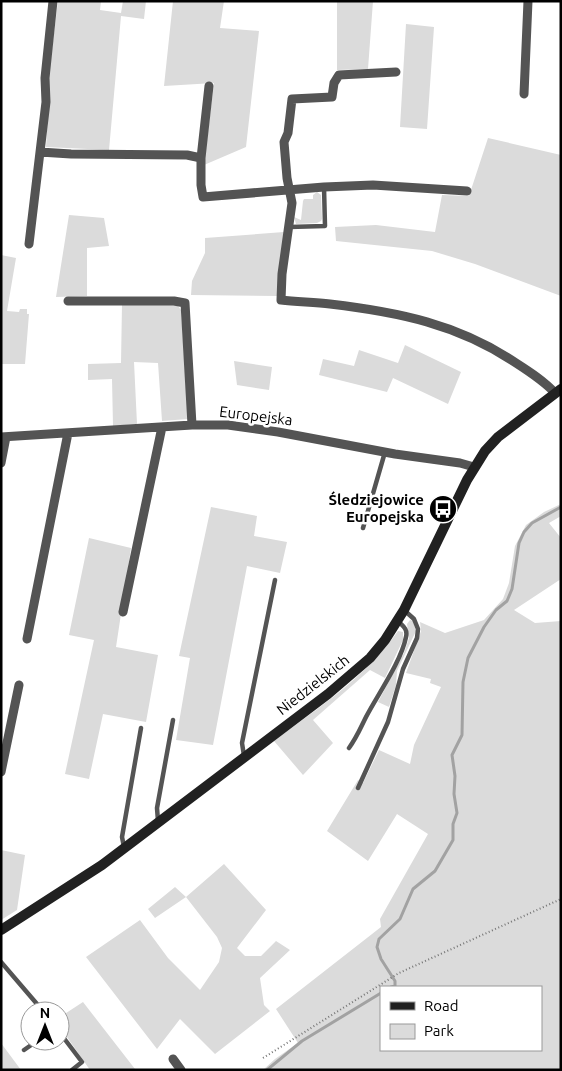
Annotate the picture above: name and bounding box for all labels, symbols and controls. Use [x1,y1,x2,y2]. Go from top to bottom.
street label: Europejska [218,403,294,428]
place label: Śledziejowice Europejska [328,491,424,525]
bus stop icon: Śledziejowice Europejska [428,494,458,524]
street label: Niedzielskich [273,651,352,718]
legend [380,986,542,1051]
text: Road [424,997,459,1014]
north arrow [20,1001,70,1051]
text: N [40,1005,50,1021]
text: Park [424,1022,454,1039]

